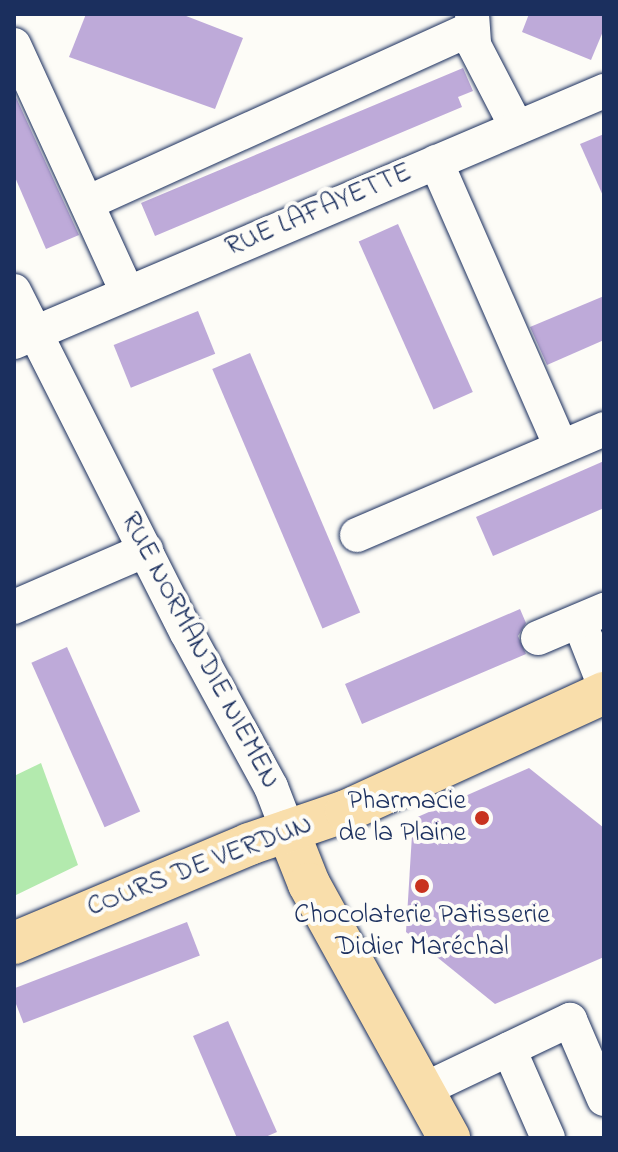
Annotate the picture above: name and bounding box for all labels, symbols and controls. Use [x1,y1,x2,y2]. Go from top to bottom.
street label: RUE LAFAYETTE [221,157,417,265]
street label: RUE NORMANDIE NIEMEN [112,507,286,795]
place label: Pharmacie de la Plaine [338,785,466,851]
street label: COURS DE VERDUN [83,809,317,925]
marker: Pharmacie de la Plaine [473,809,491,827]
marker: Chocolaterie Patisserie Didier Maréchal [413,877,431,895]
place label: Chocolaterie Patisserie Didier Maréchal [294,899,550,965]

